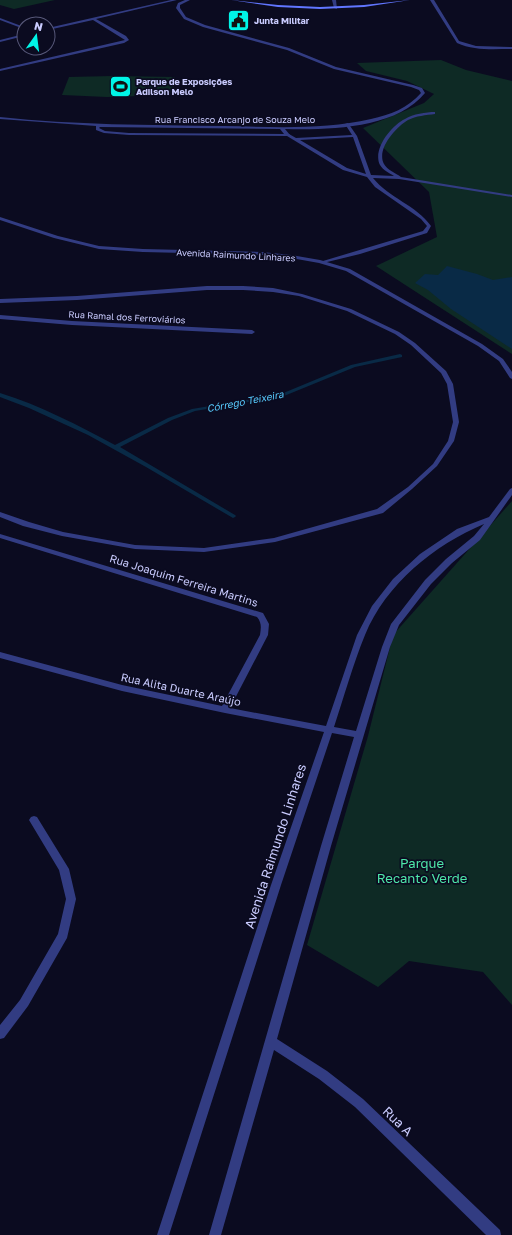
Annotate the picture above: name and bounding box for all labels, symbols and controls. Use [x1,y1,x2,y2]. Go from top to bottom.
public building icon: Junta Militar [226,7,252,33]
place label: Junta Militar [254,15,310,26]
north arrow [16,16,56,56]
text: N [33,18,44,33]
sports icon: Parque de Exposições Adilson Melo [107,73,133,99]
place label: Parque de Exposições Adilson Melo [136,76,232,97]
street label: Rua Francisco Arcanjo de Souza Melo [155,114,315,125]
street label: Avenida Raimundo Linhares [176,246,296,264]
street label: Rua Ramal dos Ferroviários [68,308,186,326]
water label: Córrego Teixeira [206,388,285,415]
street label: Rua Joaquim Ferreira Martins [108,551,260,609]
street label: Rua Alita Duarte Araújo [120,670,243,708]
street label: Avenida Raimundo Linhares [241,762,309,930]
park label: Parque Recanto Verde [377,855,467,886]
street label: Rua A [380,1103,417,1139]

